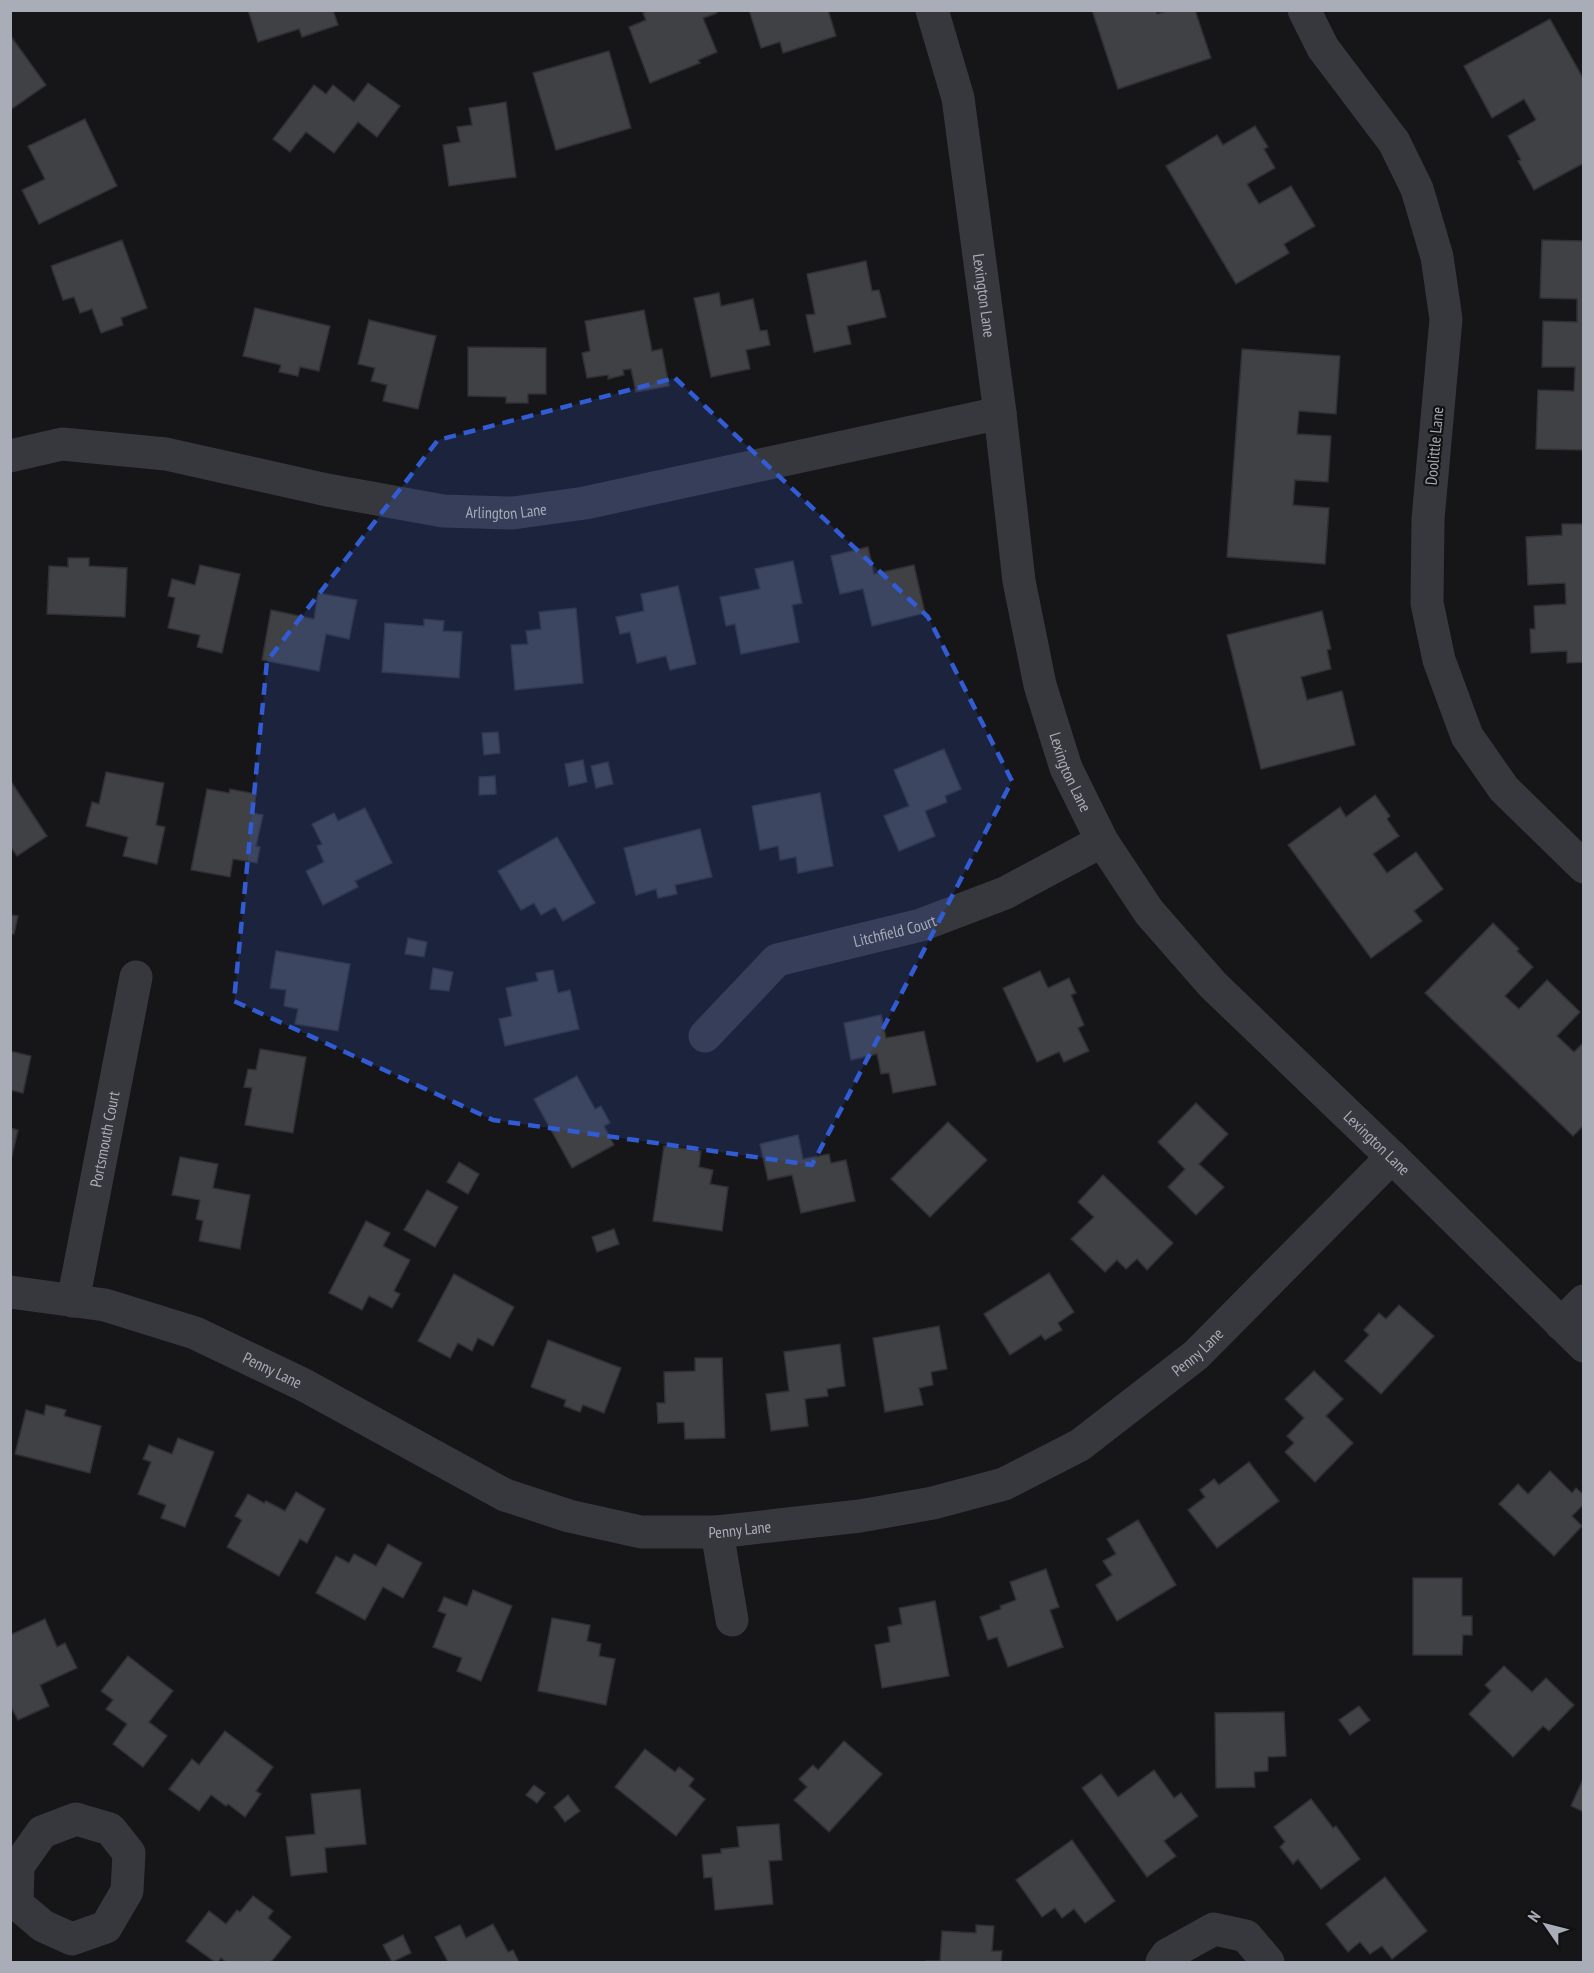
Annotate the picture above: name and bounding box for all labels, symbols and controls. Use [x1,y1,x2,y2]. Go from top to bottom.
street label: Lexington Lane [969,252,1000,339]
street label: Doolittle Lane [1421,406,1447,486]
street label: Arlington Lane [465,498,548,523]
street label: Lexington Lane [1045,730,1096,815]
street label: Litchfield Court [851,910,940,951]
street label: Portsmouth Court [85,1089,124,1189]
street label: Lexington Lane [1340,1106,1414,1179]
street label: Penny Lane [1167,1323,1227,1380]
street label: Penny Lane [240,1347,305,1393]
street label: Penny Lane [708,1516,772,1542]
north arrow [1516,1895,1576,1955]
text: N [1523,1907,1544,1926]

